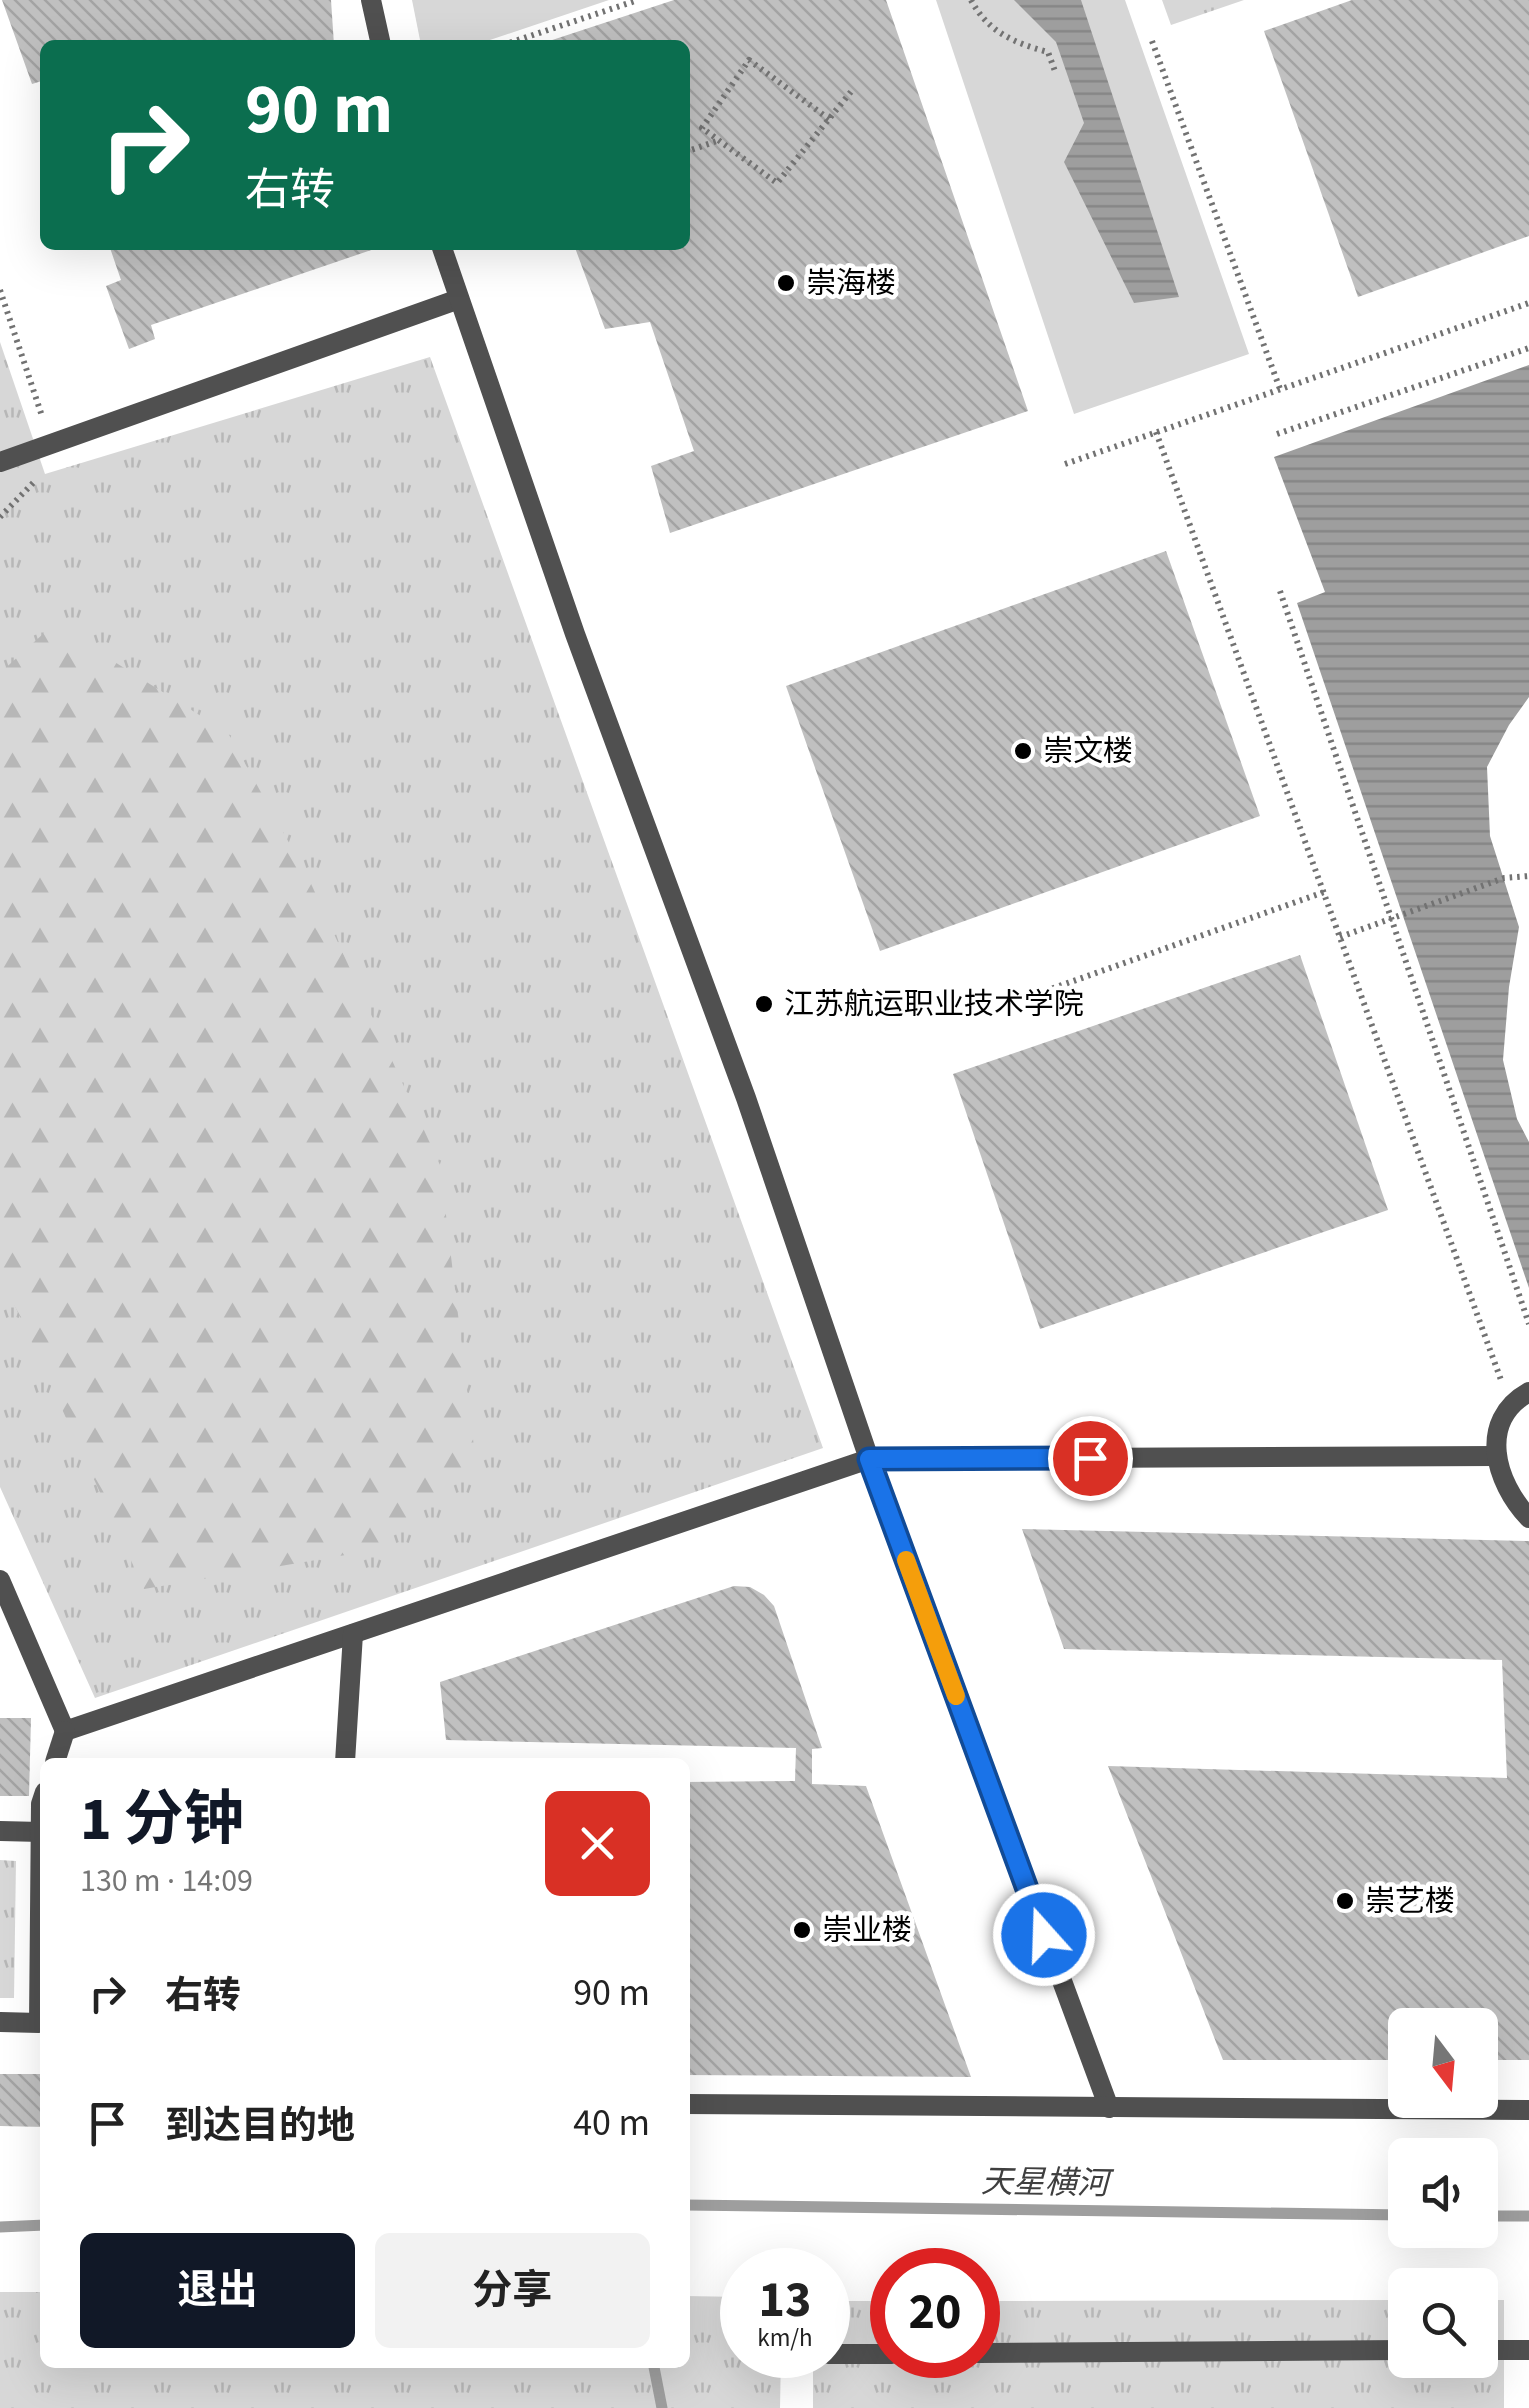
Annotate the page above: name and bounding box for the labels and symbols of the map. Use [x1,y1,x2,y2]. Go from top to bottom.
place label: 崇海楼 [806,262,896,305]
marker: 崇海楼 [775,272,797,294]
place label: 崇文楼 [1043,730,1133,773]
marker: 崇文楼 [1012,740,1034,762]
place label: 江苏航运职业技术学院 [784,983,1084,1026]
marker: 江苏航运职业技术学院 [753,993,775,1015]
pin [1048,1416,1133,1501]
place label: 崇艺楼 [1365,1880,1455,1923]
position arrow [992,1883,1096,1987]
marker: 崇艺楼 [1334,1890,1356,1912]
place label: 崇业楼 [822,1909,912,1952]
marker: 崇业楼 [791,1919,813,1941]
north arrow [1388,2008,1498,2118]
water label: 天星横河 [981,2159,1115,2207]
speed limit sign: 20 [870,2248,1000,2378]

